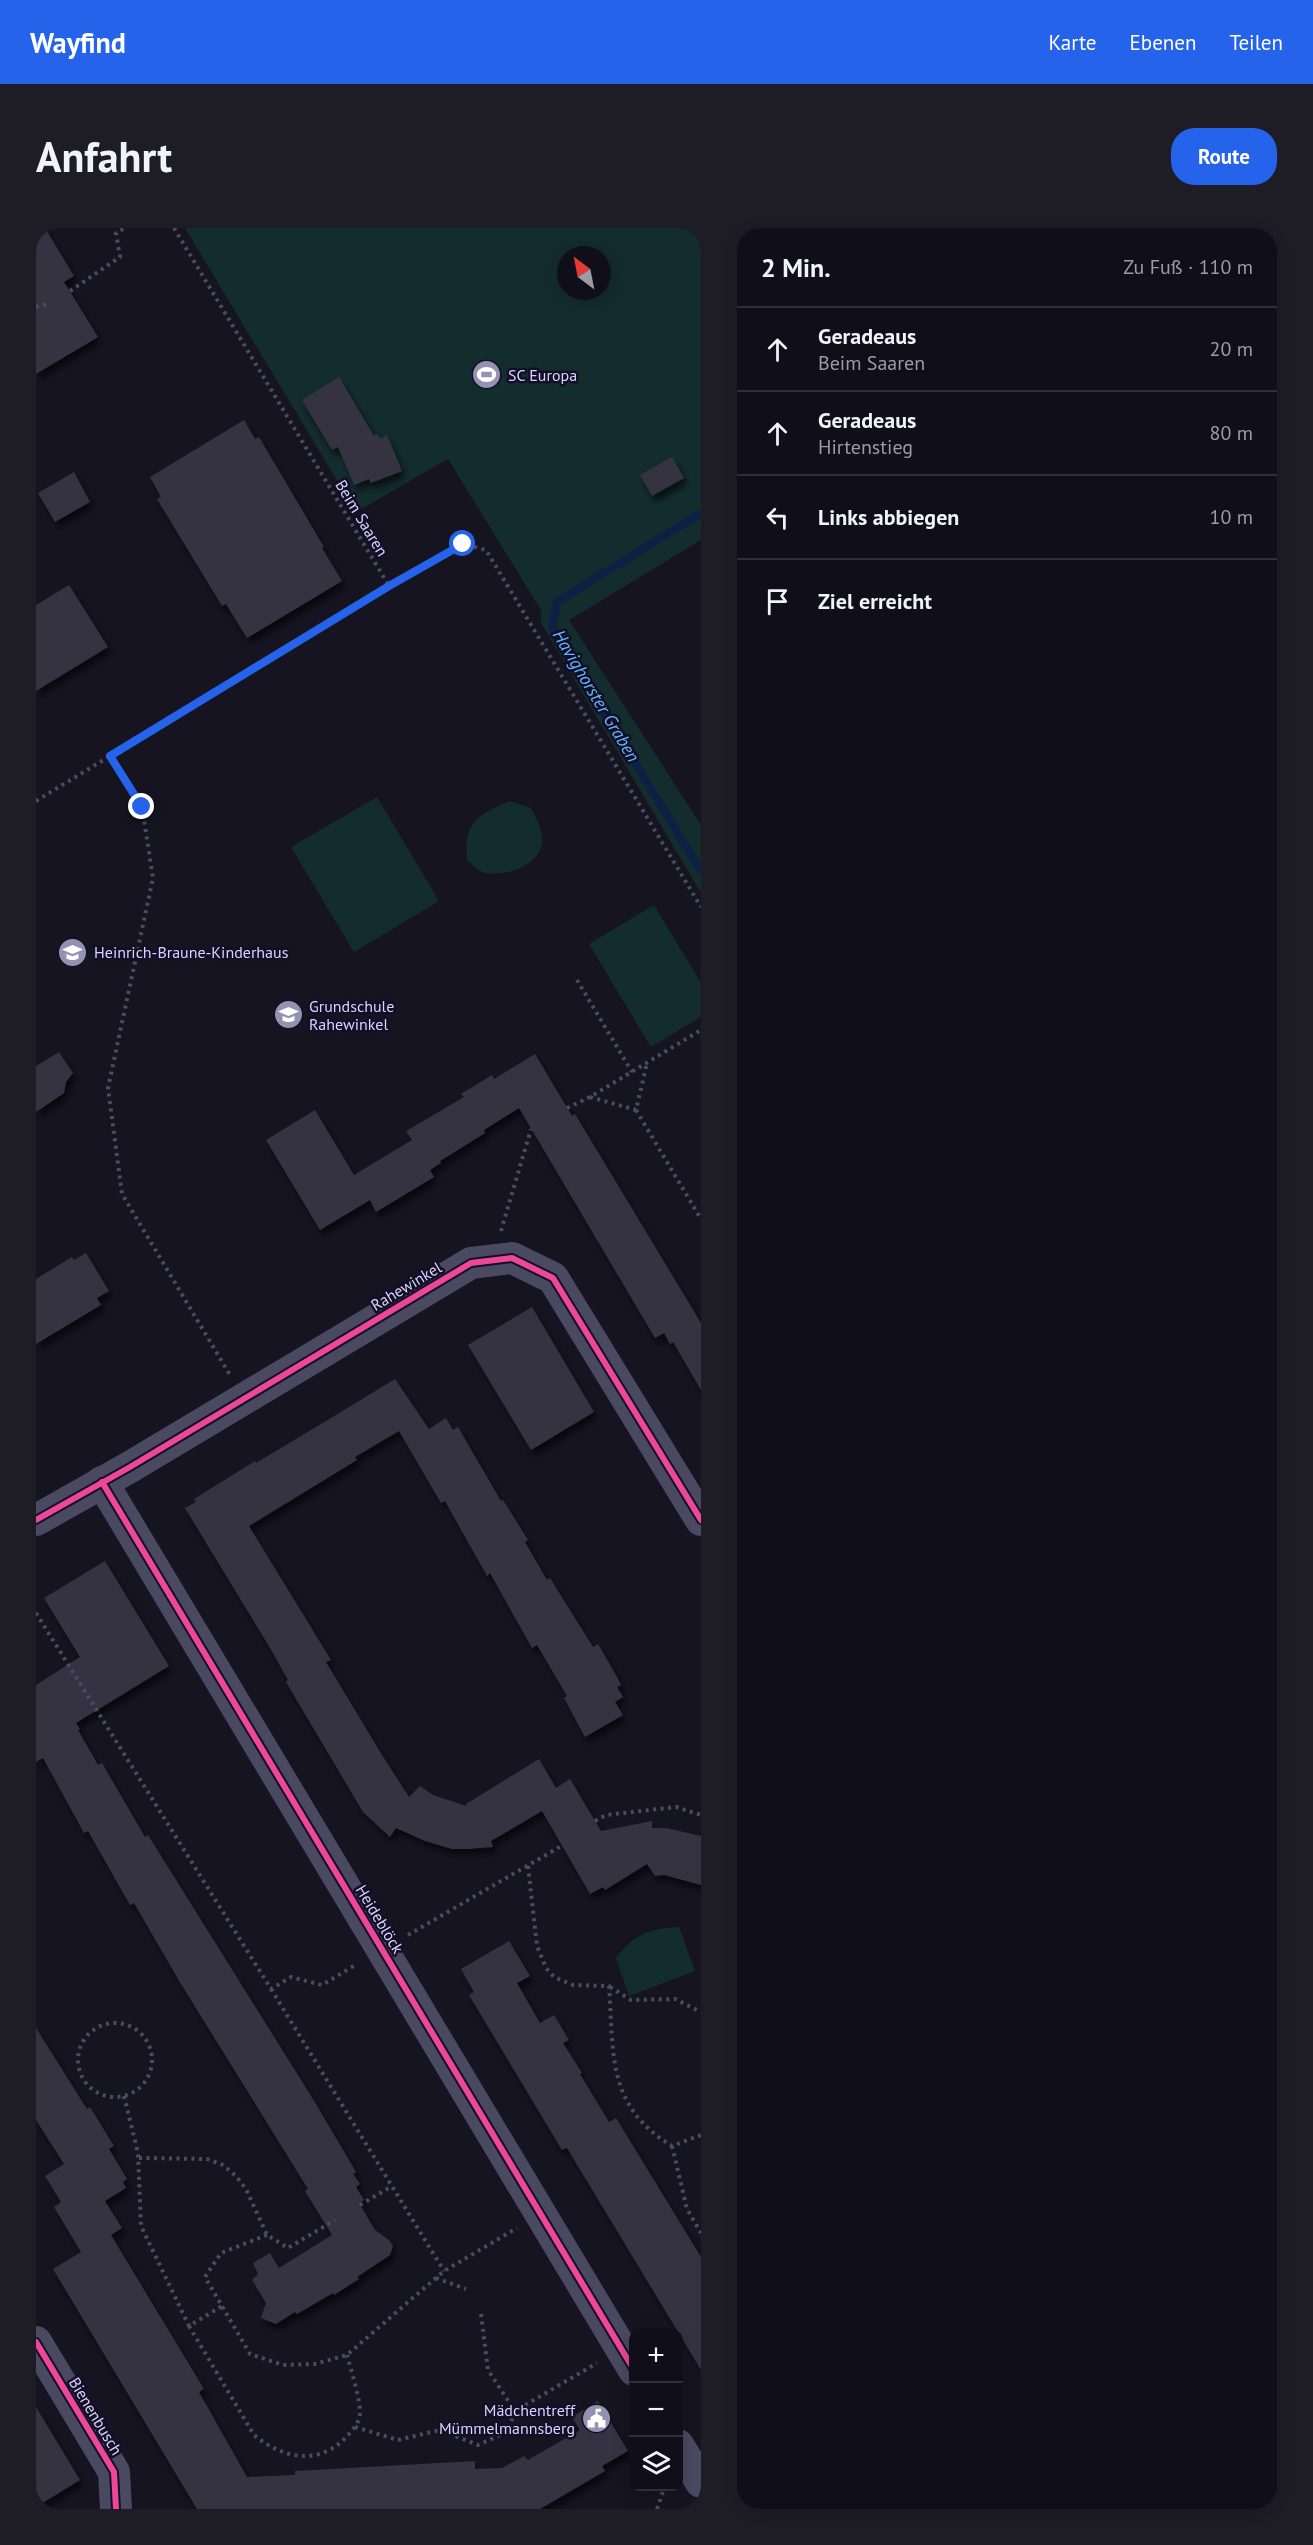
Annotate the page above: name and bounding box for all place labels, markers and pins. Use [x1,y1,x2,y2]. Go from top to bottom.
sports icon: SC Europa [471,359,503,391]
place label: SC Europa [508,365,577,385]
school or university icon: Heinrich-Braune-Kinderhaus [57,936,89,968]
place label: Heinrich-Braune-Kinderhaus [94,942,289,962]
place label: Grundschule Rahewinkel [309,996,394,1034]
school or university icon: Grundschule Rahewinkel [272,999,304,1031]
place label: Mädchentreff Mümmelmannsberg [439,2400,576,2438]
public building icon: Mädchentreff Mümmelmannsberg [580,2403,612,2435]

